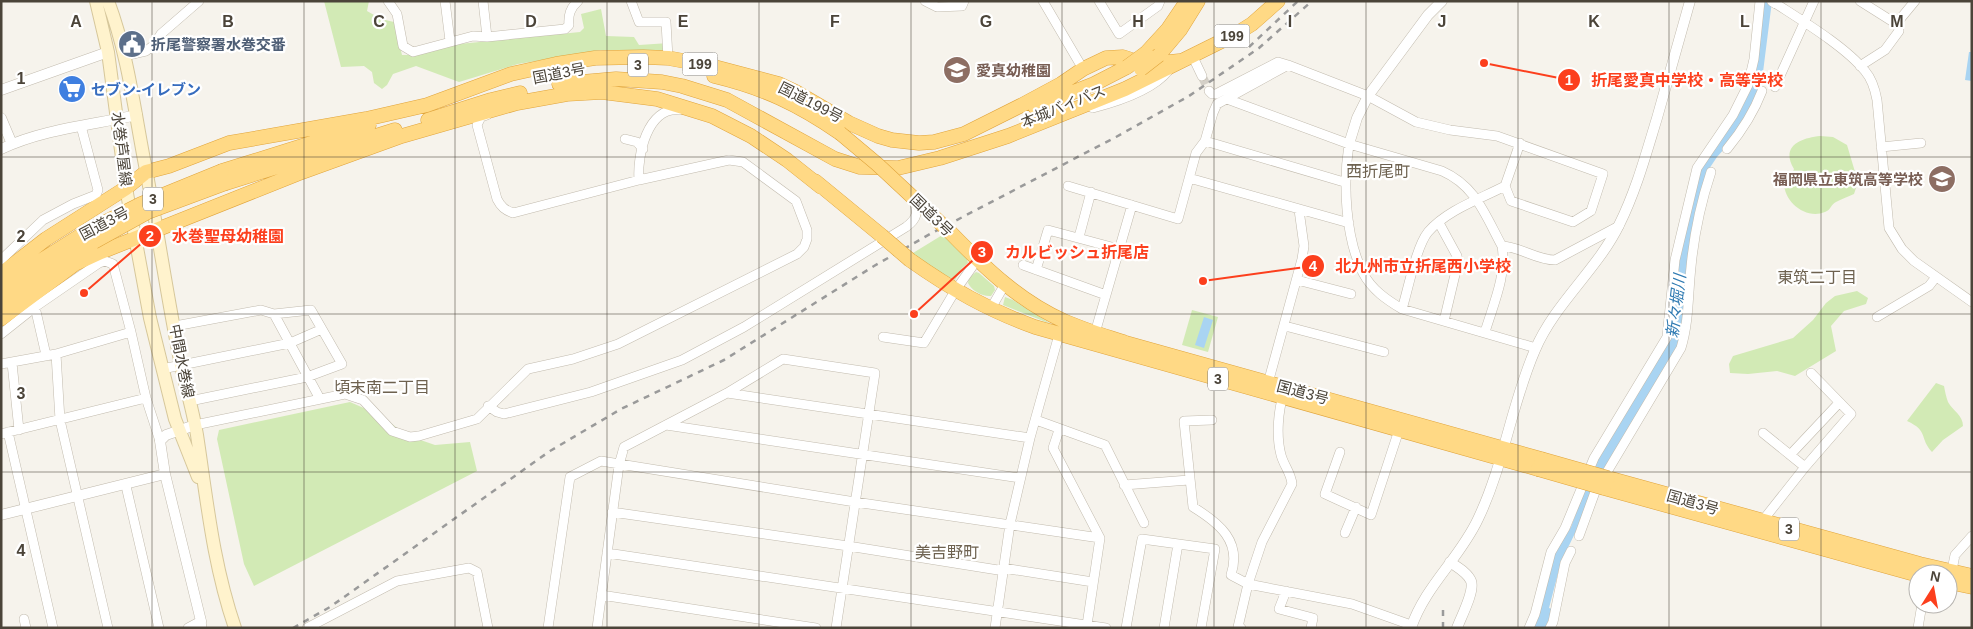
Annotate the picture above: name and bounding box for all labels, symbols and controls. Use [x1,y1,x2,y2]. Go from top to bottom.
text: A [70,13,82,30]
text: B [222,13,234,30]
text: C [373,13,385,30]
text: D [525,13,537,30]
text: E [678,13,689,30]
text: F [830,13,840,30]
text: G [980,13,992,30]
text: H [1132,13,1144,30]
text: I [1288,13,1292,30]
text: J [1438,13,1446,30]
text: K [1588,13,1600,30]
text: L [1740,13,1750,30]
text: M [1890,13,1904,30]
road number: 199 [1214,24,1250,48]
public building icon: 折尾警察署水巻交番 [117,29,147,59]
place label: 折尾警察署水巻交番 [151,36,286,53]
road number: 199 [682,52,718,76]
road number: 3 [628,54,648,76]
school or university icon: 愛真幼稚園 [942,55,972,85]
street label: 国道3号 [531,60,587,86]
place label: 愛真幼稚園 [976,62,1051,79]
callout: 折尾愛真中学校・高等学校 [1556,65,1793,96]
text: 1 [17,70,26,87]
text: 1 [1565,71,1573,88]
text: 折尾愛真中学校・高等学校 [1591,72,1783,89]
supermarket icon: セブン-イレブン [57,74,87,104]
street label: 国道199号 [776,79,846,125]
place label: セブン-イレブン [91,81,201,98]
street label: 本城バイパス [1018,81,1108,131]
street label: 水巻芦屋線 [109,111,135,187]
district label: 西折尾町 [1346,163,1410,180]
school or university icon: 福岡県立東筑高等学校 [1927,164,1957,194]
place label: 福岡県立東筑高等学校 [1772,171,1923,188]
road number: 3 [143,188,163,210]
street label: 国道3号 [907,190,957,240]
street label: 国道3号 [76,203,132,243]
callout: 水巻聖母幼稚園 [137,221,294,252]
text: 2 [146,227,154,244]
text: 2 [17,228,26,245]
text: 水巻聖母幼稚園 [172,228,284,245]
callout: カルビッシュ折尾店 [970,236,1159,267]
text: 3 [978,243,986,260]
text: カルビッシュ折尾店 [1005,244,1149,261]
callout: 北九州市立折尾西小学校 [1300,251,1521,282]
text: 4 [1309,257,1318,274]
text: 北九州市立折尾西小学校 [1335,257,1511,275]
district label: 東筑二丁目 [1777,269,1857,286]
water label: 新々堀川 [1664,271,1689,339]
street label: 中間水巻線 [166,323,198,399]
road number: 3 [1208,368,1228,390]
street label: 国道3号 [1275,377,1331,407]
district label: 頃末南二丁目 [334,379,430,396]
text: 3 [17,385,26,402]
street label: 国道3号 [1665,486,1721,518]
road number: 3 [1779,518,1799,540]
text: 4 [17,542,26,559]
district label: 美吉野町 [915,544,979,561]
north arrow [1908,564,1958,614]
text: N [1929,567,1942,585]

